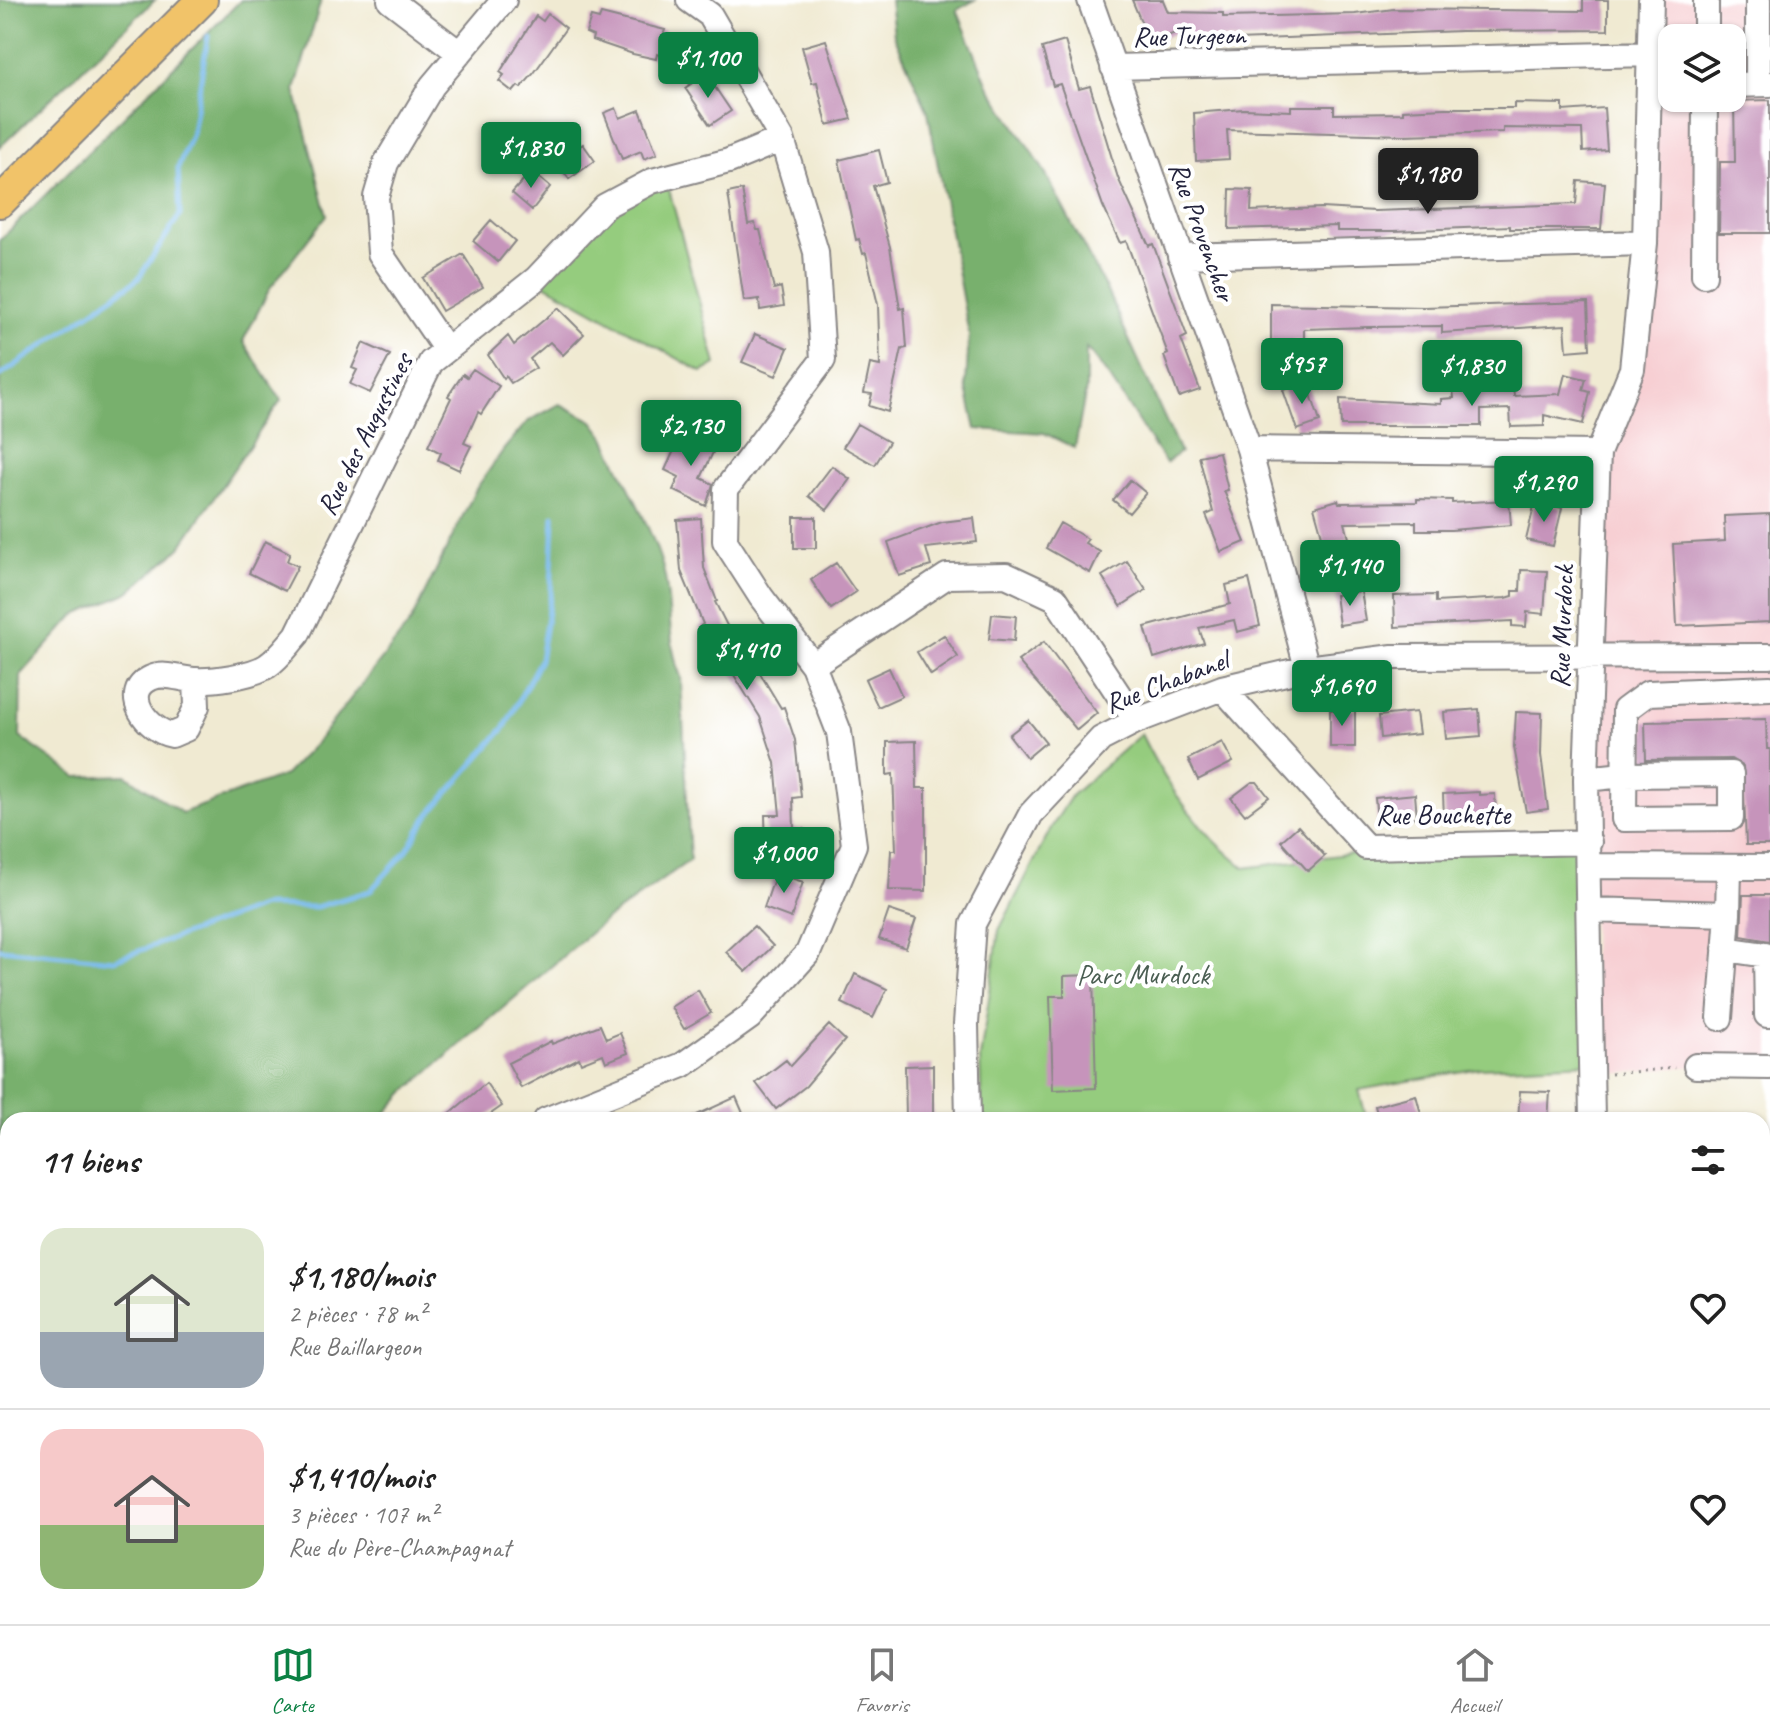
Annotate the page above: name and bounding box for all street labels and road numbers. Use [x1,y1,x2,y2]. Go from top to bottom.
street label: Rue Turgeon [1132,17,1247,54]
street label: Rue Provencher [1161,157,1245,307]
street label: Rue des Augustines [309,345,421,521]
street label: Rue Murdock [1542,562,1581,689]
street label: Rue Chabanel [1100,640,1238,721]
street label: Rue Bouchette [1376,797,1512,832]

